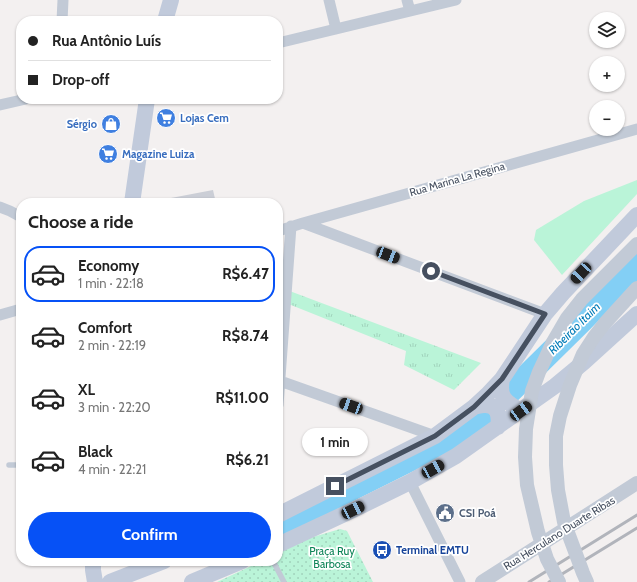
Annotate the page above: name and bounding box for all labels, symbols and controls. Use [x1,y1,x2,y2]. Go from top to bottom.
map controls [589,12,625,136]
button: layers [589,12,625,48]
text: Rua Antônio Luís [52,32,161,50]
button: + [589,56,625,92]
text: Drop-off [52,71,110,89]
button: − [589,100,625,136]
supermarket icon: Lojas Cem [155,107,177,129]
place label: Lojas Cem [180,111,229,125]
shop icon: Sérgio [100,113,122,135]
place label: Sérgio [67,117,97,131]
supermarket icon: Magazine Luiza [97,143,119,165]
place label: Magazine Luiza [122,147,195,161]
street label: Rua Marina La Regina [408,158,507,199]
text: Choose a ride [28,211,133,233]
car [375,245,401,265]
icon: car [30,256,66,292]
text: Economy [78,257,139,275]
car [568,260,594,286]
route start [422,262,440,280]
text: R$6.47 [222,265,269,283]
text: 1 min · 22:18 [78,275,144,291]
water label: Ribeirão Itaim [545,299,603,357]
icon: car [30,318,66,354]
text: Comfort [78,319,132,337]
text: R$8.74 [222,327,269,345]
text: 2 min · 22:19 [78,337,146,353]
icon: car [30,380,66,416]
text: XL [78,381,95,399]
text: R$11.00 [215,389,269,407]
car [338,396,364,416]
text: 3 min · 22:20 [78,399,151,415]
car [508,399,534,423]
callout: 1 min [302,428,368,456]
text: 1 min [320,434,350,450]
icon: car [30,442,66,478]
text: Black [78,443,113,461]
text: R$6.21 [226,451,269,469]
car [420,458,446,480]
text: 4 min · 22:21 [78,461,146,477]
route end [326,477,344,495]
street label: Rua Herculano Duarte Ribas [501,493,618,573]
car [340,499,366,521]
public building icon: CSI Poá [434,502,456,524]
place label: CSI Poá [459,506,496,520]
button: Confirm [28,512,271,558]
bus stop icon: Terminal EMTU [371,539,393,561]
place label: Terminal EMTU [396,543,469,557]
park label: Praça Ruy Barbosa [309,544,355,571]

